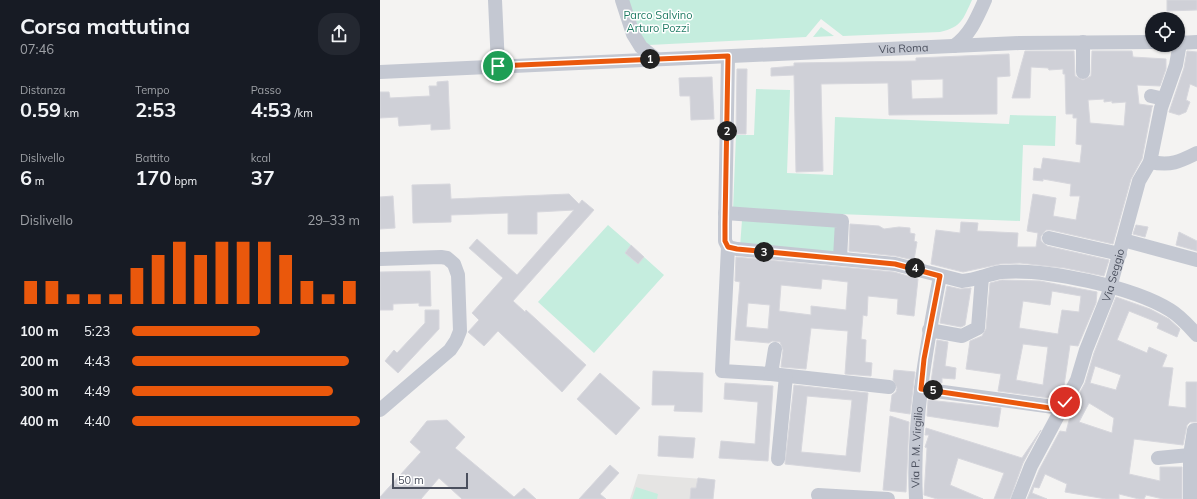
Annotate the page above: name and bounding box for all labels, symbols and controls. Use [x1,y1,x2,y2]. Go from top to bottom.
park label: Parco Salvino Arturo Pozzi [623,8,693,35]
text: Corsa mattutina [20,12,190,40]
map controls [1145,12,1185,52]
button: locate [1145,12,1185,52]
button: share [318,13,360,55]
street label: Via Roma [878,40,929,56]
text: 07:46 [20,41,54,57]
pin [481,49,515,83]
pin: 1 [640,49,660,69]
text: 1 [647,52,653,66]
icon: arrive [487,55,509,77]
text: Distanza [20,83,65,97]
text: Tempo [135,83,170,97]
text: Passo [251,83,281,97]
text: 0.59 [20,97,61,122]
text: 2:53 [135,97,176,122]
text: 4:53 [251,97,292,122]
text: km [61,106,79,120]
text: /km [292,106,313,120]
pin: 2 [717,121,737,141]
text: 2 [724,124,730,138]
text: Dislivello [20,151,65,165]
text: Battito [135,151,170,165]
text: kcal [251,151,271,165]
text: 6 [20,165,32,190]
text: 170 [135,165,171,190]
text: 37 [251,165,275,190]
text: m [32,174,45,188]
text: bpm [171,174,197,188]
text: Dislivello [20,212,73,228]
text: 29–33 m [307,212,360,228]
pin: 3 [754,242,774,262]
text: 3 [761,245,767,259]
street label: Via Seggio [1099,247,1127,304]
pin: 4 [905,258,925,278]
text: 4 [912,261,918,275]
text: 100 m [20,323,59,339]
text: 5:23 [84,323,110,339]
text: 200 m [20,353,59,369]
text: 4:43 [84,353,110,369]
pin: 5 [923,380,943,400]
text: 300 m [20,383,59,399]
text: 4:49 [84,383,110,399]
text: 5 [930,383,936,397]
pin [1048,385,1082,419]
icon: check [1054,391,1076,413]
street label: Via P. M. Virgilio [908,406,926,488]
text: 400 m [20,413,59,429]
text: 4:40 [84,413,110,429]
scale bar [392,471,468,490]
text: 50 m [398,473,424,487]

